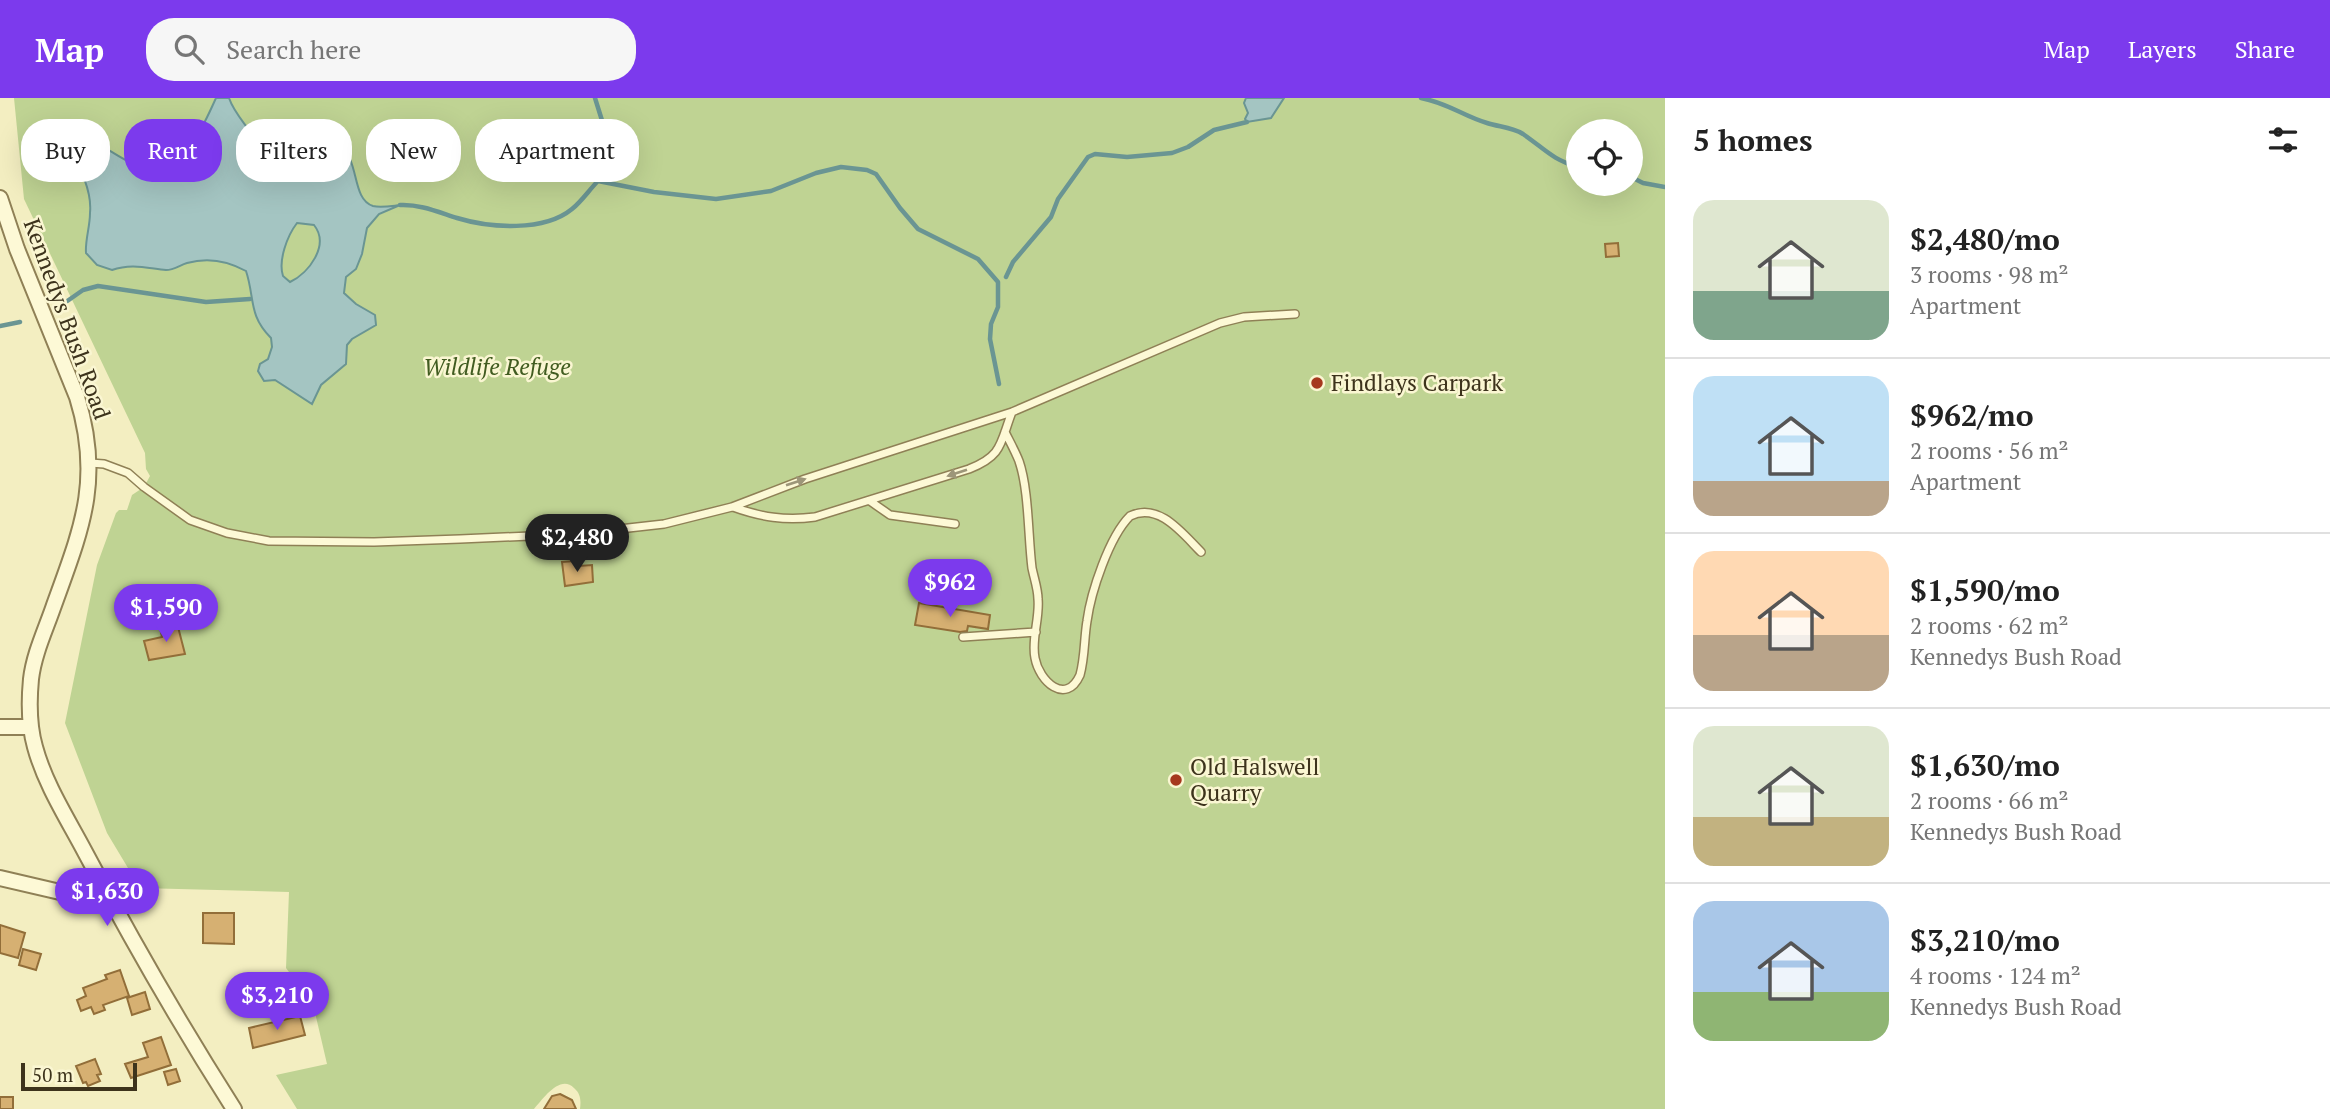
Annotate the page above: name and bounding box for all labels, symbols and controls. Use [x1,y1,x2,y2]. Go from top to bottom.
search box [146,18,636,81]
text: Map [35,28,104,71]
icon: search [170,30,208,68]
text: Search here [226,32,361,66]
text: Map [2043,33,2090,65]
text: Layers [2128,33,2197,65]
text: Share [2235,33,2295,65]
chip: Buy [21,119,110,182]
chip: Rent [124,119,222,182]
chip: Filters [236,119,352,182]
chip: New [366,119,461,182]
chip: Apartment [475,119,639,182]
map controls [1566,119,1643,196]
button: locate [1566,119,1643,196]
text: 5 homes [1693,120,1812,160]
icon: filters [2264,121,2302,159]
street label: Kennedys Bush Road [17,214,118,424]
text: $2,480/mo [1910,219,2060,259]
icon: home [1749,228,1833,312]
text: 3 rooms · 98 m² [1910,259,2069,290]
text: Apartment [1910,290,2021,321]
park label: Wildlife Refuge [423,351,571,382]
place label: Findlays Carpark [1331,367,1503,398]
marker: Findlays Carpark [1309,375,1325,391]
text: $962/mo [1910,395,2034,435]
icon: home [1749,404,1833,488]
text: 2 rooms · 56 m² [1910,435,2069,466]
text: Apartment [1910,466,2021,497]
one-way arrow [946,468,967,478]
one-way arrow [785,476,806,487]
pin: $2,480 [520,514,634,574]
text: $2,480 [541,521,613,552]
pin: $962 [909,560,991,619]
text: $962 [924,566,976,597]
text: $1,590/mo [1910,570,2060,610]
icon: home [1749,579,1833,663]
pin: $1,590 [109,584,223,644]
text: $1,590 [130,591,202,622]
text: 2 rooms · 62 m² [1910,610,2069,641]
text: Kennedys Bush Road [1910,641,2122,672]
text: $1,630/mo [1910,745,2060,785]
place label: Old Halswell Quarry [1190,751,1319,808]
icon: home [1749,754,1833,838]
marker: Old Halswell Quarry [1168,772,1184,788]
text: 2 rooms · 66 m² [1910,785,2069,816]
text: Kennedys Bush Road [1910,816,2122,847]
pin: $1,630 [50,868,164,928]
text: $1,630 [71,875,143,906]
text: $3,210/mo [1910,920,2060,960]
icon: home [1749,929,1833,1013]
text: 4 rooms · 124 m² [1910,960,2081,991]
pin: $3,210 [220,972,334,1032]
text: $3,210 [241,979,313,1010]
text: Kennedys Bush Road [1910,991,2122,1022]
scale bar [21,1060,136,1092]
text: 50 m [32,1062,73,1087]

